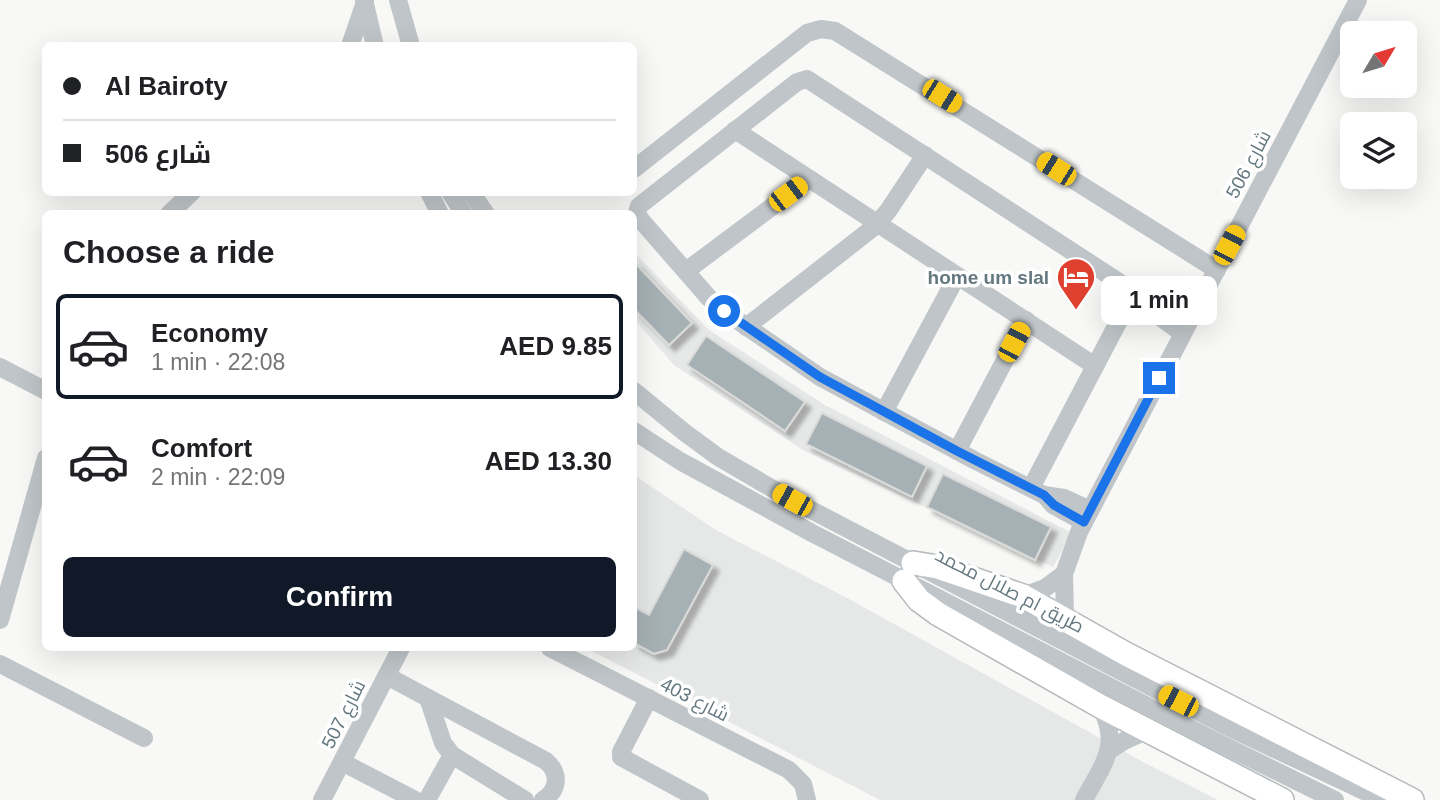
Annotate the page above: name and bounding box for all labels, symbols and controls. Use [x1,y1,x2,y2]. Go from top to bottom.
north arrow [1340,21,1418,98]
map controls [1340,21,1417,189]
text: Al Bairoty [105,71,228,101]
car [919,76,966,116]
button: layers [1340,112,1417,189]
street label: شارع 506 [1222,127,1278,203]
text: شارع 506 [105,139,211,169]
car [1033,149,1080,189]
car [765,173,812,215]
car [1210,222,1249,268]
text: Choose a ride [63,234,275,270]
hotel icon: home um slal [1055,256,1097,311]
place label: home um slal [928,267,1049,288]
callout: 1 min [1101,276,1217,326]
text: 1 min [1129,287,1189,313]
route start [708,295,740,327]
icon: car [67,315,130,378]
text: Economy [151,318,268,348]
car [995,319,1034,365]
text: AED 9.85 [499,331,612,361]
text: 1 min · 22:08 [151,349,285,375]
route end [1143,362,1175,394]
icon: car [67,430,130,493]
text: Comfort [151,433,252,463]
text: AED 13.30 [485,446,612,476]
text: 2 min · 22:09 [151,464,285,490]
car [769,481,816,519]
street label: طريق ام صلال محمد [931,544,1088,640]
button: Confirm [63,557,616,637]
street label: شارع 403 [656,673,732,728]
street label: شارع 507 [317,677,372,753]
car [1155,682,1202,720]

